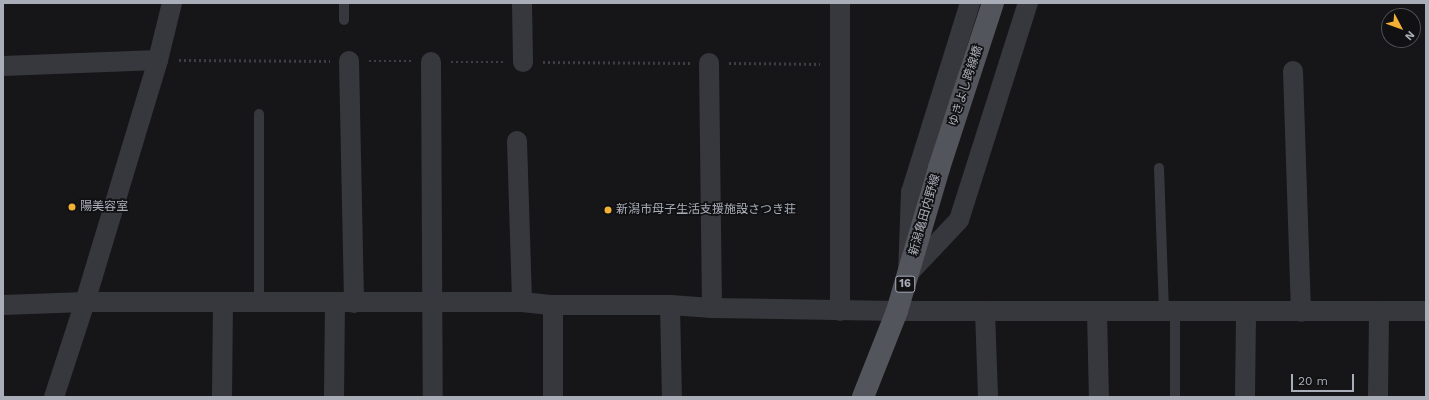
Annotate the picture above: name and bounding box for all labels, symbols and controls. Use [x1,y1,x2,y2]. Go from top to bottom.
north arrow [1381,8,1421,48]
text: N [1402,28,1417,43]
street label: ゆきよし跨線橋 [946,44,986,128]
street label: 新潟亀田内野線 [907,173,943,257]
place label: 陽美容室 [80,200,128,214]
marker: 陽美容室 [67,202,77,212]
place label: 新潟市母子生活支援施設さつき荘 [616,203,796,217]
marker: 新潟市母子生活支援施設さつき荘 [603,205,613,215]
road number: 16 [895,275,915,293]
scale bar [1293,366,1356,392]
text: 20 m [1298,374,1328,388]

